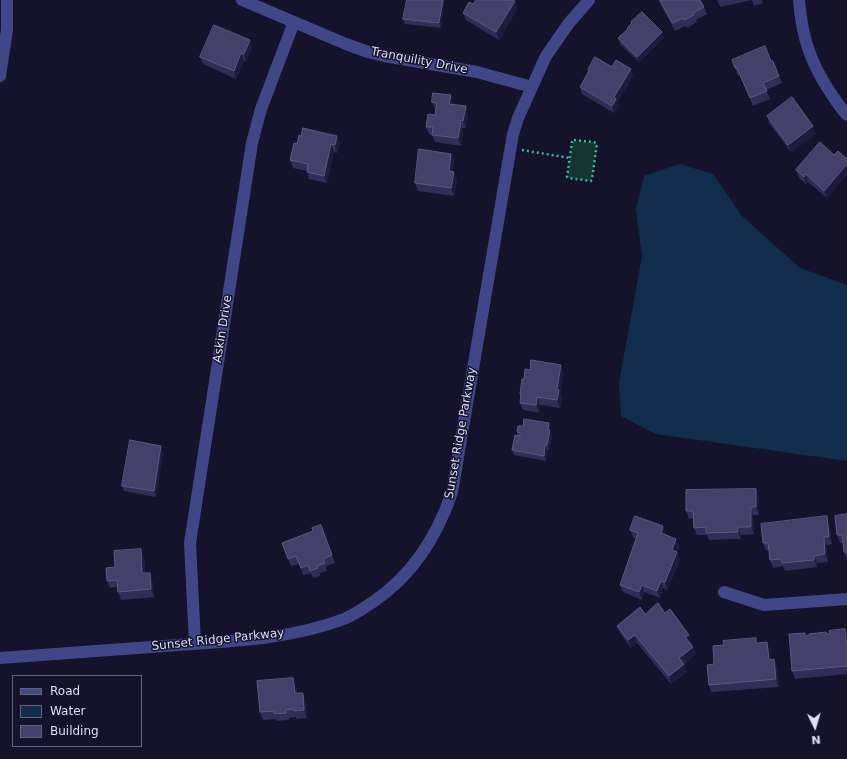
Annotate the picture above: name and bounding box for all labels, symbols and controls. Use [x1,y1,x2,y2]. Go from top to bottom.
street label: Tranquility Drive [369,45,469,77]
street label: Askin Drive [211,294,235,364]
street label: Sunset Ridge Parkway [442,366,480,500]
street label: Sunset Ridge Parkway [151,626,285,654]
legend [12,675,142,747]
text: Road [50,684,80,698]
text: Water [50,704,85,718]
north arrow [795,707,835,747]
text: Building [50,724,99,738]
text: N [811,733,821,746]

